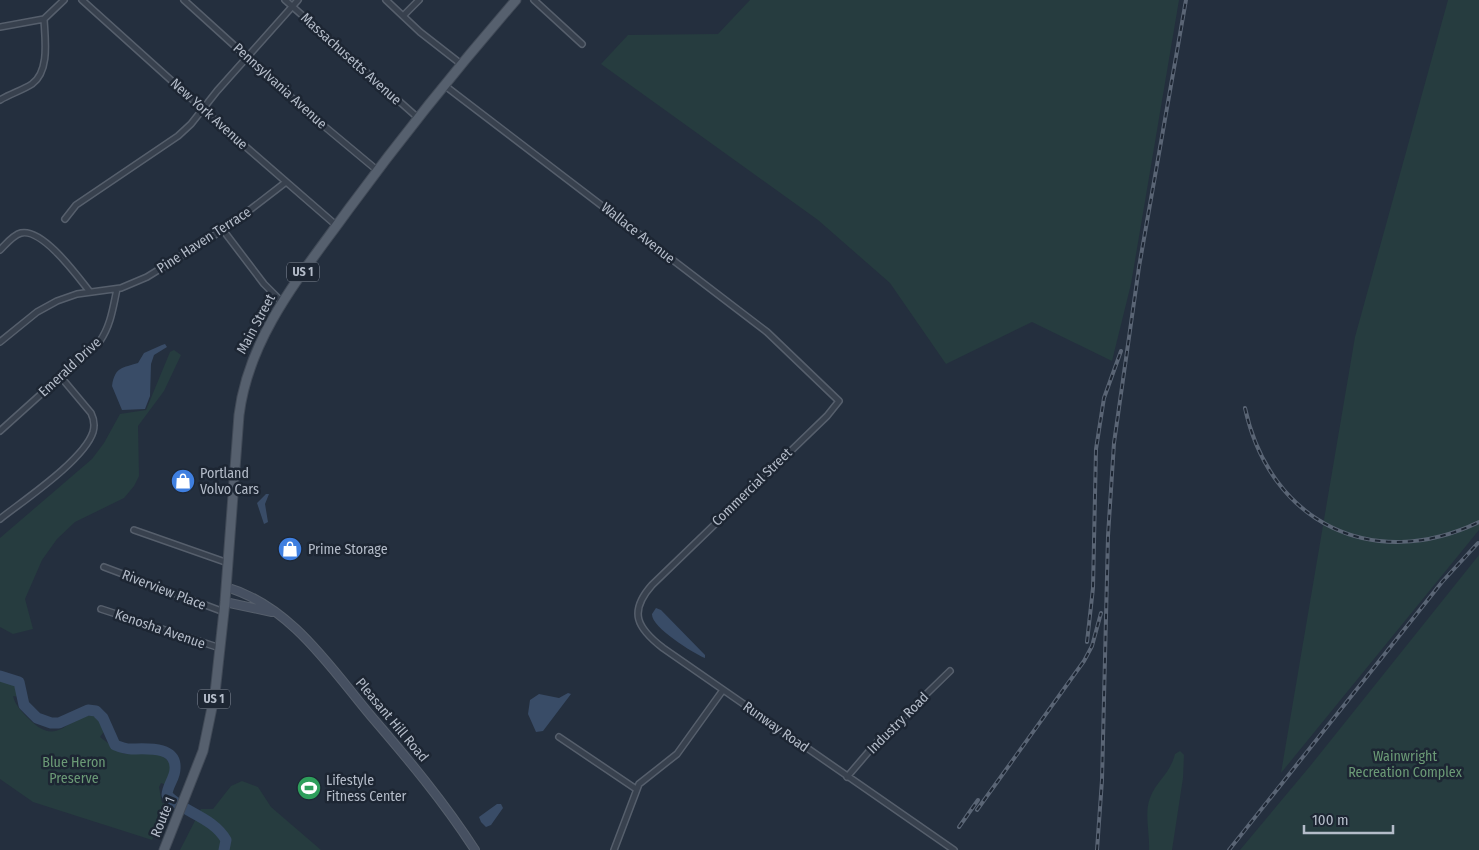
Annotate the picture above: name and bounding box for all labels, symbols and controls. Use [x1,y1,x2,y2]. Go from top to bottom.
street label: Massachusetts Avenue [297,9,405,109]
street label: Pennsylvania Avenue [230,39,330,133]
street label: New York Avenue [167,75,251,153]
street label: Wallace Avenue [598,199,678,267]
street label: Pine Haven Terrace [154,203,254,277]
road number: US 1 [287,262,319,282]
street label: Main Street [233,291,279,357]
street label: Emerald Drive [35,334,105,400]
street label: Commercial Street [708,444,796,530]
place label: Portland Volvo Cars [200,465,259,498]
shop icon: Portland Volvo Cars [170,468,196,494]
shop icon: Prime Storage [277,536,303,562]
place label: Prime Storage [308,541,388,558]
street label: Riverview Place [120,566,208,614]
street label: Kenosha Avenue [113,606,207,652]
street label: Pleasant Hill Road [352,675,432,765]
street label: Industry Road [864,689,932,757]
road number: US 1 [198,690,230,709]
street label: Runway Road [740,698,812,756]
park label: Wainwright Recreation Complex [1348,748,1463,781]
park label: Blue Heron Preserve [42,754,106,787]
place label: Lifestyle Fitness Center [326,772,407,805]
sports icon: Lifestyle Fitness Center [296,775,322,801]
street label: Route 1 [147,794,179,840]
scale bar [1304,802,1393,834]
text: 100 m [1312,811,1349,829]

